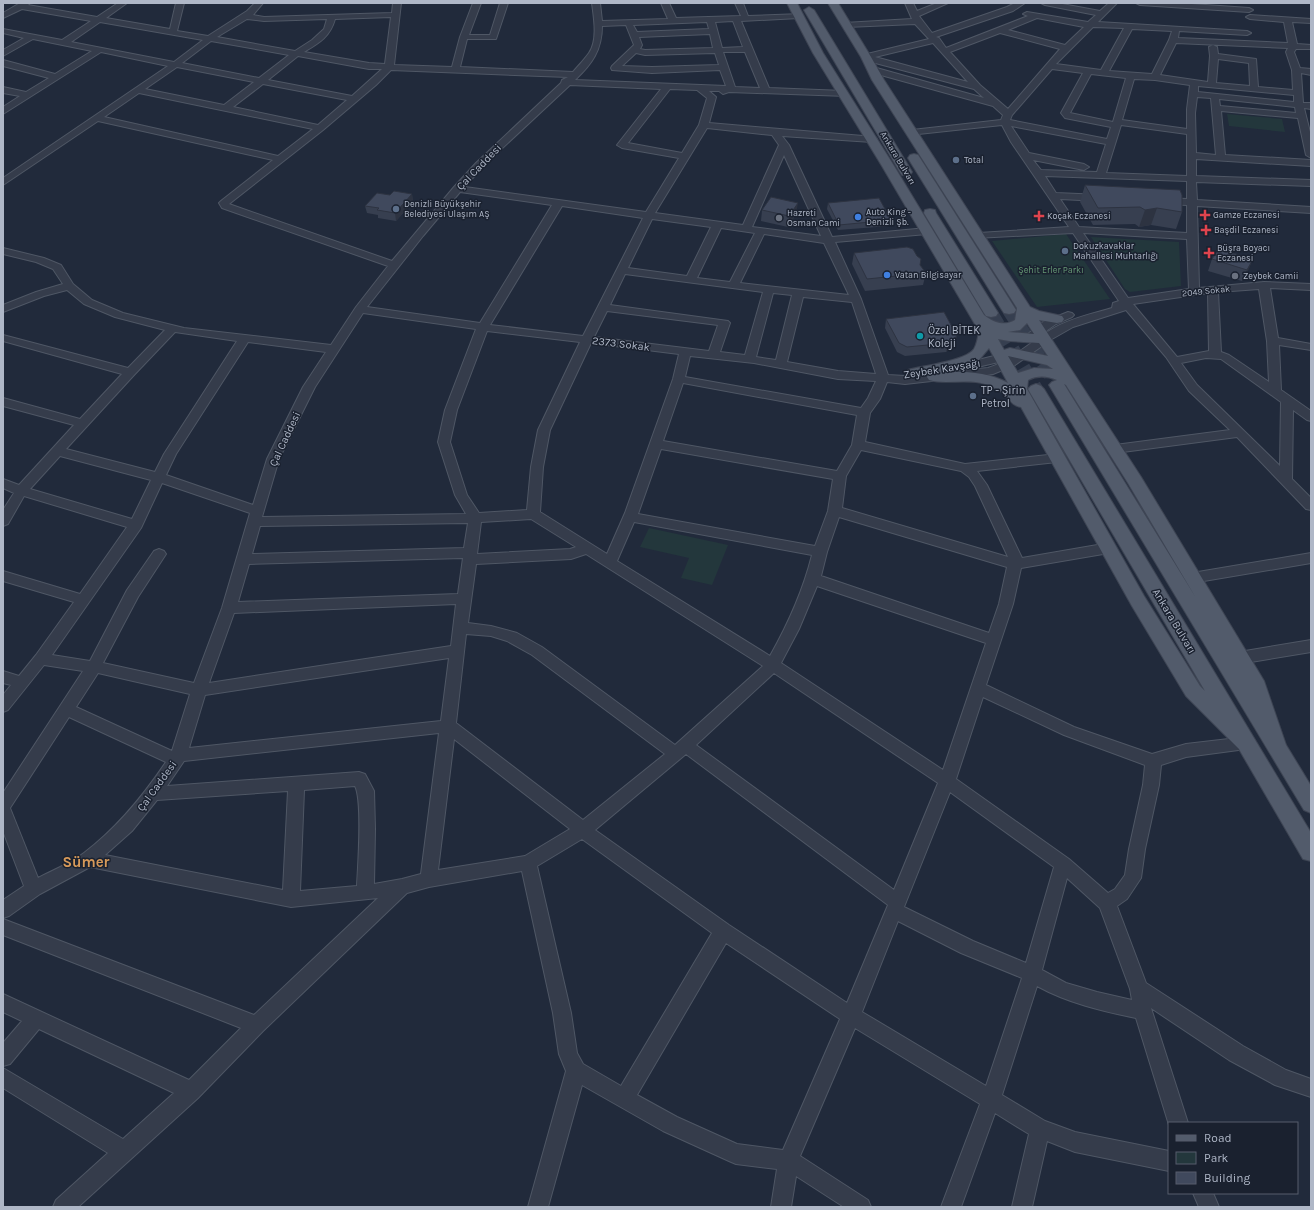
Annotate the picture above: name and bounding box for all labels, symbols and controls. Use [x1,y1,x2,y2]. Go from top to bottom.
street label: Ankara Bulvarı [878,130,918,186]
street label: Çal Caddesi [454,141,504,193]
marker: Total [951,155,961,165]
place label: Total [964,155,984,165]
place label: Denizli Büyükşehir Belediyesi Ulaşım AŞ [404,199,490,220]
marker: Denizli Büyükşehir Belediyesi Ulaşım AŞ [391,204,401,214]
place label: Auto King - Denizli Şb. [866,207,911,228]
place label: Hazreti Osman Cami [787,208,840,228]
marker: Gamze Eczanesi [1200,210,1210,220]
place label: Gamze Eczanesi [1213,210,1280,220]
marker: Koçak Eczanesi [1034,211,1044,221]
place label: Koçak Eczanesi [1047,211,1111,222]
marker: Auto King - Denizli Şb. [853,212,863,222]
marker: Hazreti Osman Cami [774,213,784,223]
marker: Başdil Eczanesi [1201,225,1211,235]
place label: Başdil Eczanesi [1214,225,1278,236]
place label: Dokuzkavaklar Mahallesi Muhtarlığı [1073,241,1158,261]
place label: Büşra Boyacı Eczanesi [1217,243,1270,263]
marker: Dokuzkavaklar Mahallesi Muhtarlığı [1060,246,1070,256]
marker: Büşra Boyacı Eczanesi [1204,248,1214,258]
park label: Şehit Erler Parkı [1018,265,1084,276]
marker: Vatan Bilgisayar [882,270,892,280]
place label: Vatan Bilgisayar [895,270,962,280]
marker: Zeybek Camii [1230,271,1240,281]
place label: Zeybek Camii [1243,271,1299,281]
street label: 2049 Sokak [1181,283,1231,299]
place label: Özel BİTEK Koleji [928,323,980,350]
marker: Özel BİTEK Koleji [915,331,925,341]
street label: 2373 Sokak [591,334,651,354]
street label: Zeybek Kavşağı [903,356,981,382]
place label: TP - Şirin Petrol [981,384,1025,410]
marker: TP - Şirin Petrol [968,391,978,401]
street label: Çal Caddesi [267,409,303,469]
street label: Ankara Bulvarı [1150,586,1198,656]
street label: Çal Caddesi [134,758,180,814]
district label: Sümer [62,853,110,871]
legend [1168,1122,1298,1194]
text: Road [1204,1131,1232,1145]
text: Park [1204,1151,1229,1165]
text: Building [1204,1171,1251,1185]

